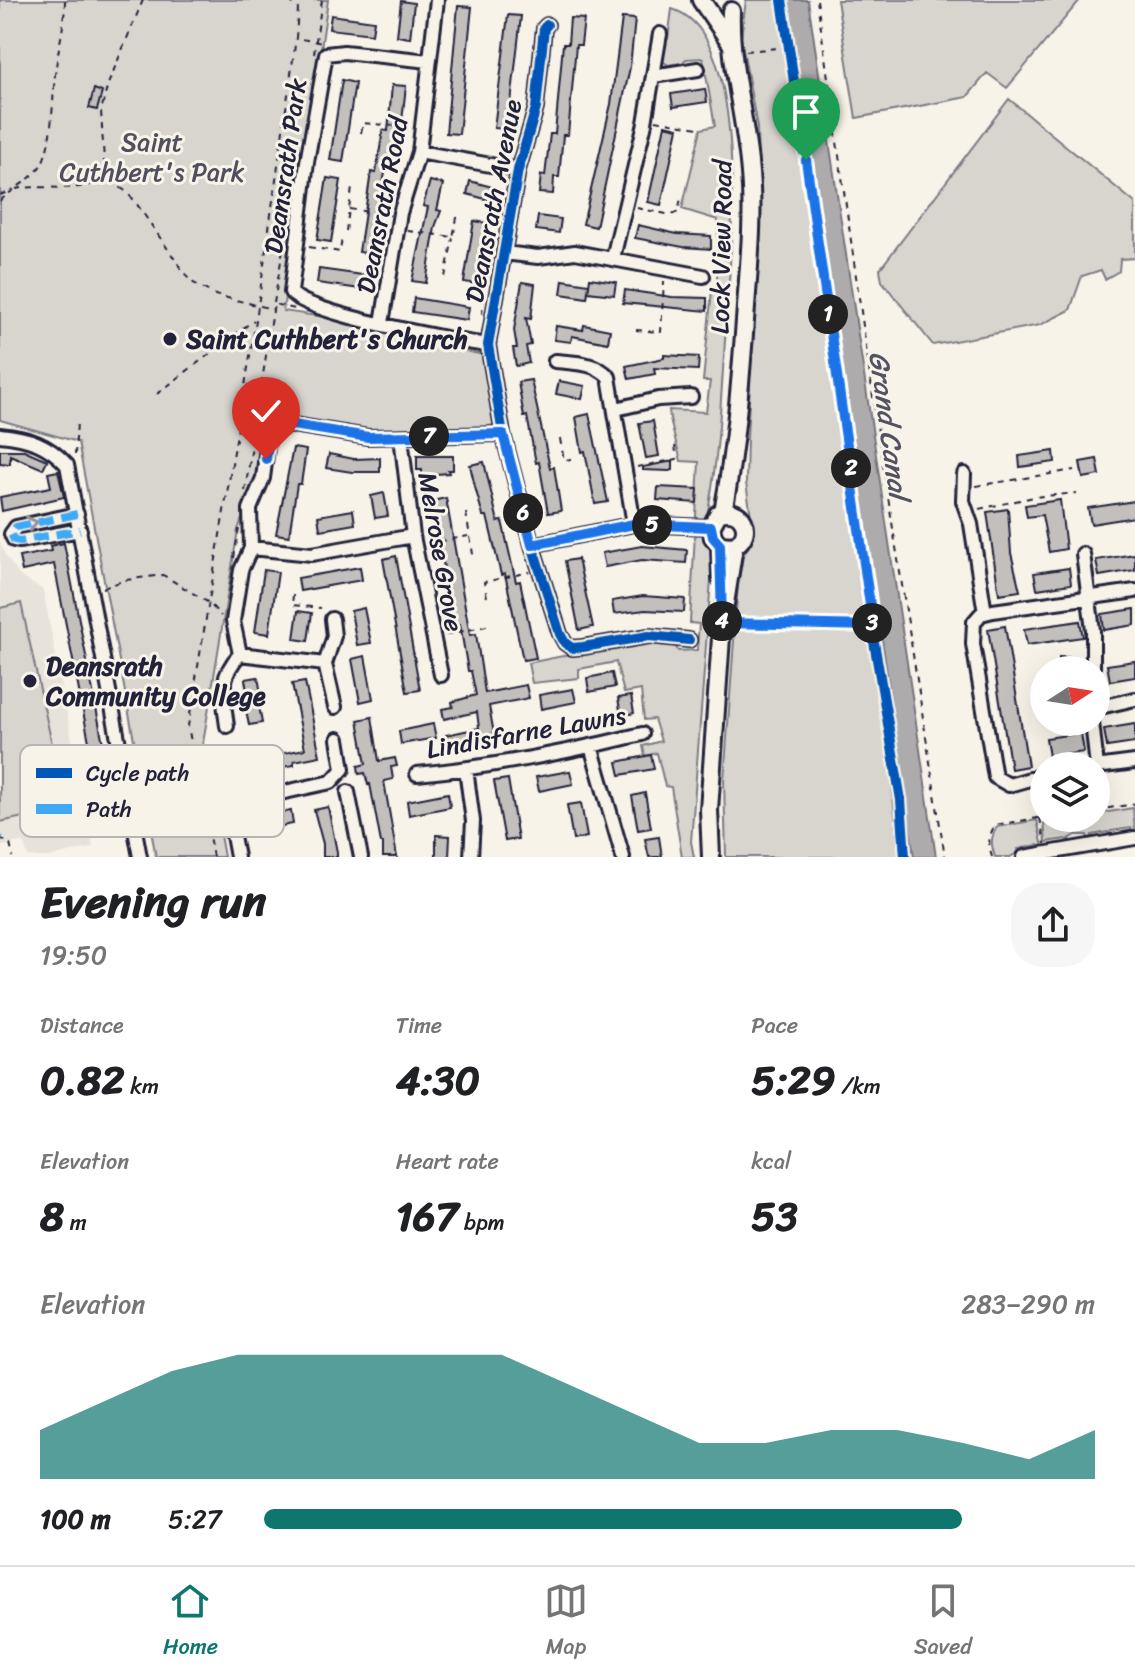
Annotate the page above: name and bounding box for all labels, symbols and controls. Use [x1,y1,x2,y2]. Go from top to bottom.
street label: Deansrath Park [250,75,320,257]
pin [772,78,840,160]
icon: arrive [784,90,828,134]
street label: Deansrath Avenue [451,95,535,307]
street label: Deansrath Road [342,110,422,297]
park label: Saint Cuthbert's Park [60,119,245,195]
street label: Lock View Road [696,157,746,334]
pin: 1 [808,294,848,334]
text: 1 [823,294,833,333]
place label: Saint Cuthbert's Church [185,316,468,362]
marker: Saint Cuthbert's Church [161,330,179,348]
water label: Grand Canal [854,348,924,508]
pin [232,377,300,459]
icon: check [244,389,288,433]
pin: 7 [409,416,449,456]
text: 7 [423,416,435,455]
pin: 2 [831,448,871,488]
text: 2 [845,448,857,487]
street label: Melrose Grove [404,469,478,635]
pin: 6 [503,493,543,533]
text: 6 [517,493,529,532]
pin: 5 [632,505,672,545]
text: 5 [645,505,659,544]
one-way arrow [25,515,39,532]
pin: 4 [702,601,742,641]
text: 4 [715,601,729,640]
pin: 3 [852,603,892,643]
text: 3 [866,603,878,642]
place label: Deansrath Community College [45,643,266,719]
north arrow [1030,656,1110,736]
map controls [1030,656,1110,832]
marker: Deansrath Community College [21,672,39,690]
street label: Lindisfarne Lawns [423,692,630,772]
legend [20,745,284,837]
button: layers [1030,752,1110,832]
text: Cycle path [86,754,189,793]
text: Path [86,790,132,829]
text: Evening run [40,863,266,941]
button: share [1011,883,1095,967]
text: 19:50 [40,932,107,978]
text: Distance [40,1006,124,1045]
text: Time [396,1006,442,1045]
text: Pace [751,1006,798,1045]
text: 0.82 [40,1045,125,1116]
text: 4:30 [396,1045,480,1116]
text: 5:29 [751,1045,836,1116]
text: km [125,1067,159,1106]
text: /km [836,1067,881,1106]
text: Elevation [40,1142,129,1181]
text: Heart rate [396,1142,499,1181]
text: kcal [751,1142,791,1181]
text: 8 [40,1181,64,1252]
text: 167 [396,1181,458,1252]
text: 53 [751,1181,798,1252]
text: m [64,1203,87,1242]
text: bpm [458,1203,505,1242]
text: Elevation [40,1281,145,1327]
text: 283–290 m [961,1281,1095,1327]
text: 100 m [40,1496,111,1542]
text: 5:27 [168,1496,222,1542]
tab: Home [163,1579,218,1666]
tab: Map [544,1579,588,1666]
tab: Saved [914,1579,972,1666]

